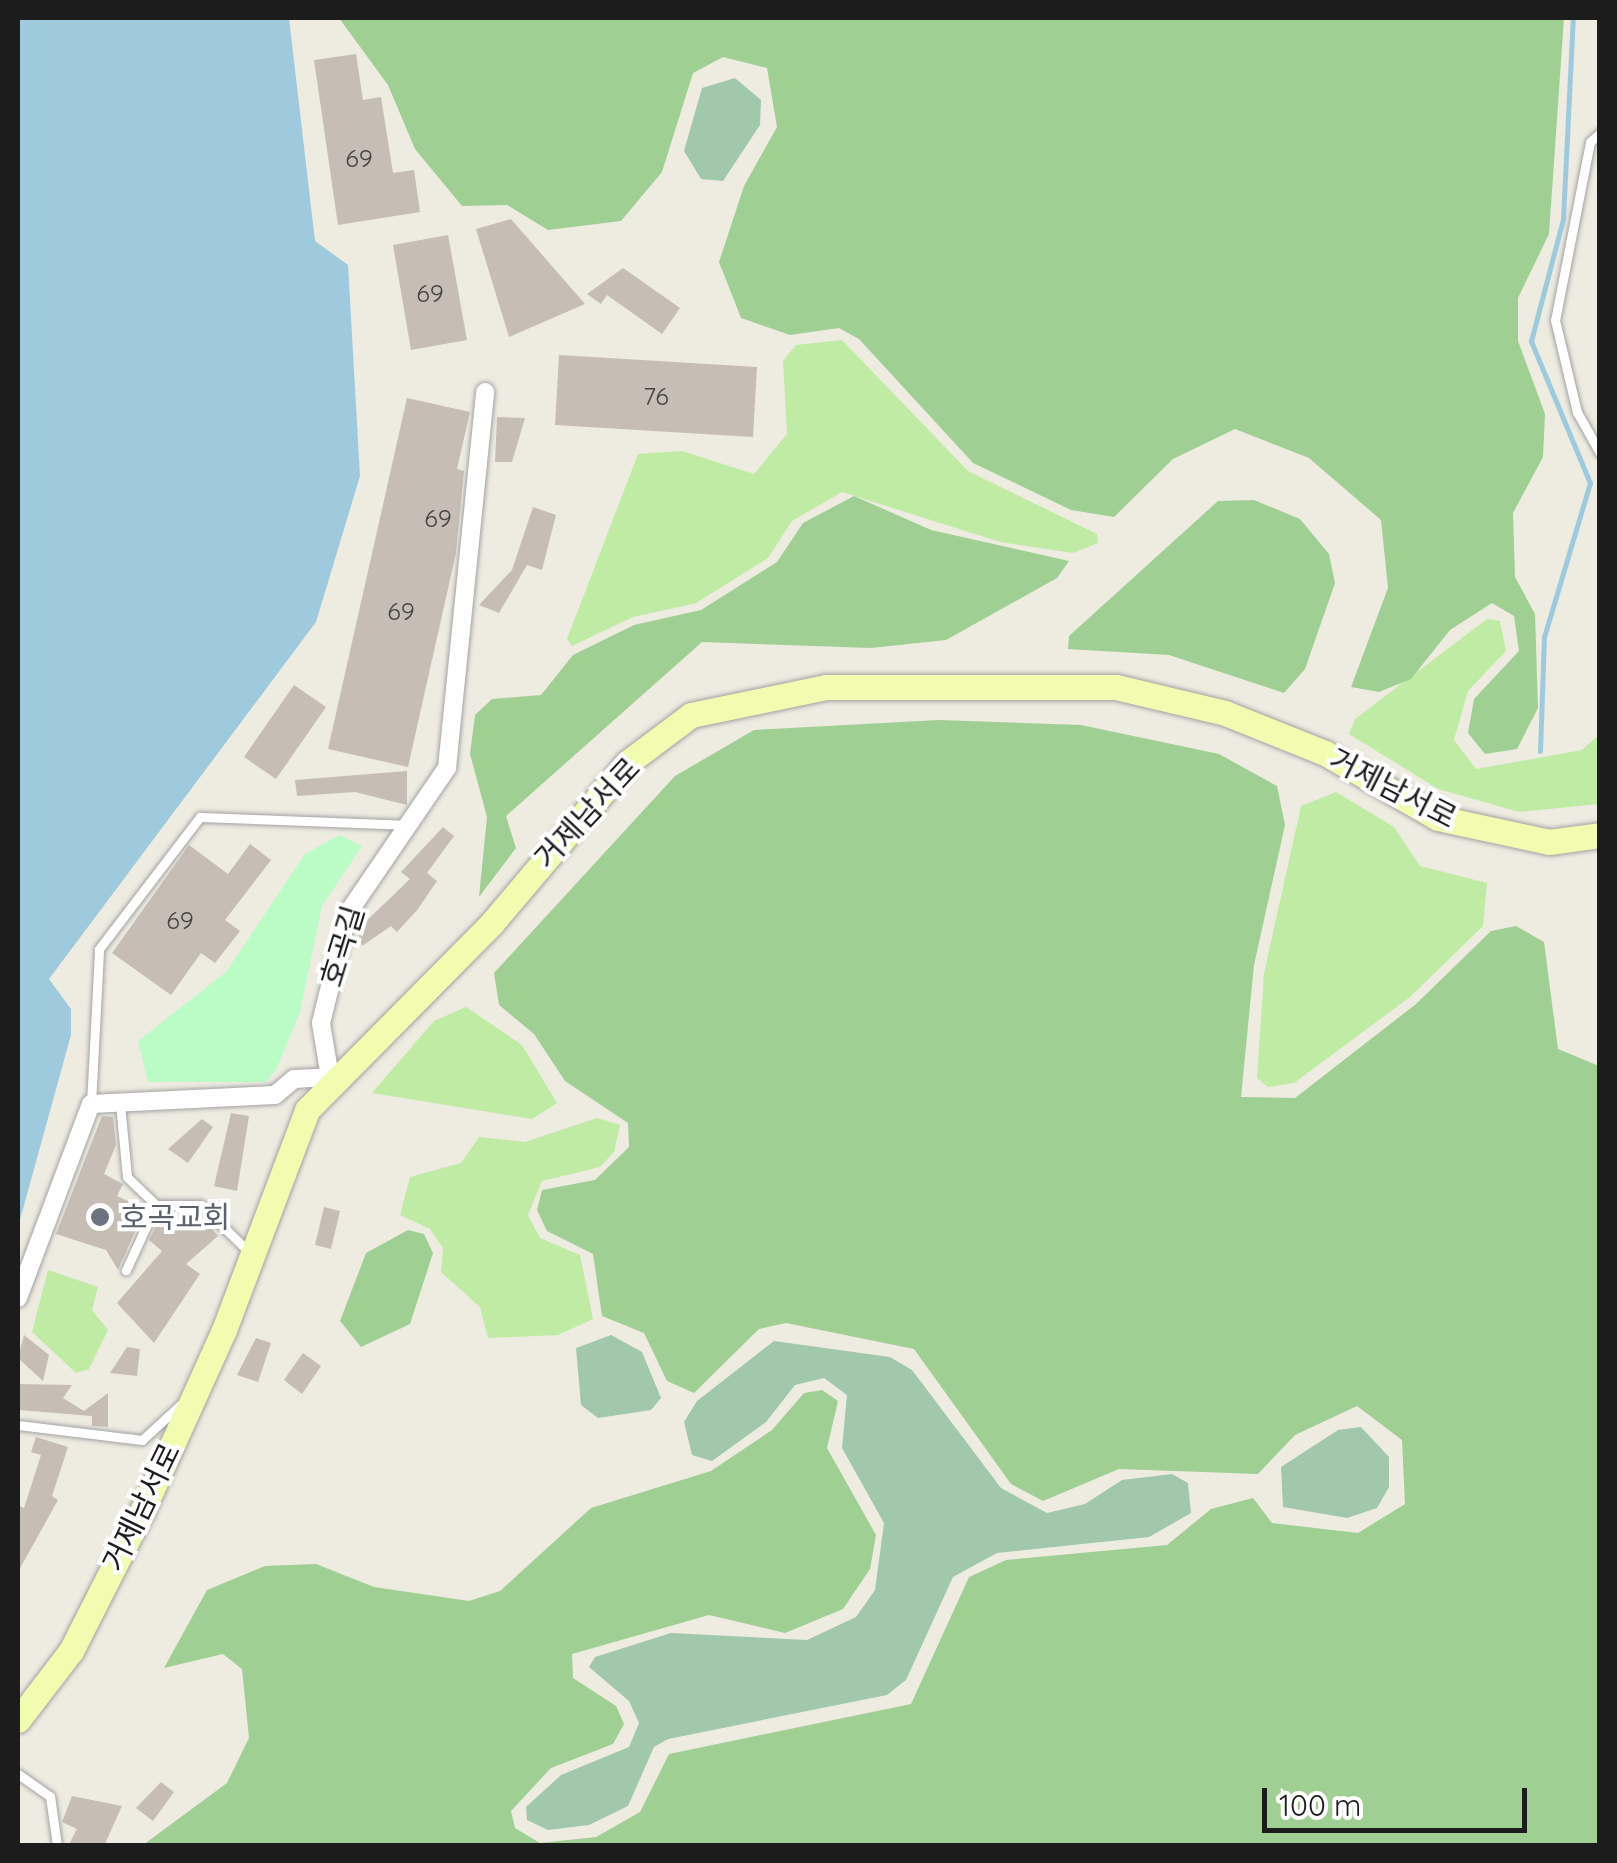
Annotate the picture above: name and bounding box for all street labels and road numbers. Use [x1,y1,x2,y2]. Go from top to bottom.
street label: 거제남서로 [1323,741,1463,835]
street label: 거제남서로 [527,750,647,876]
street label: 호곡길 [313,901,371,991]
street label: 거제남서로 [95,1437,187,1577]

